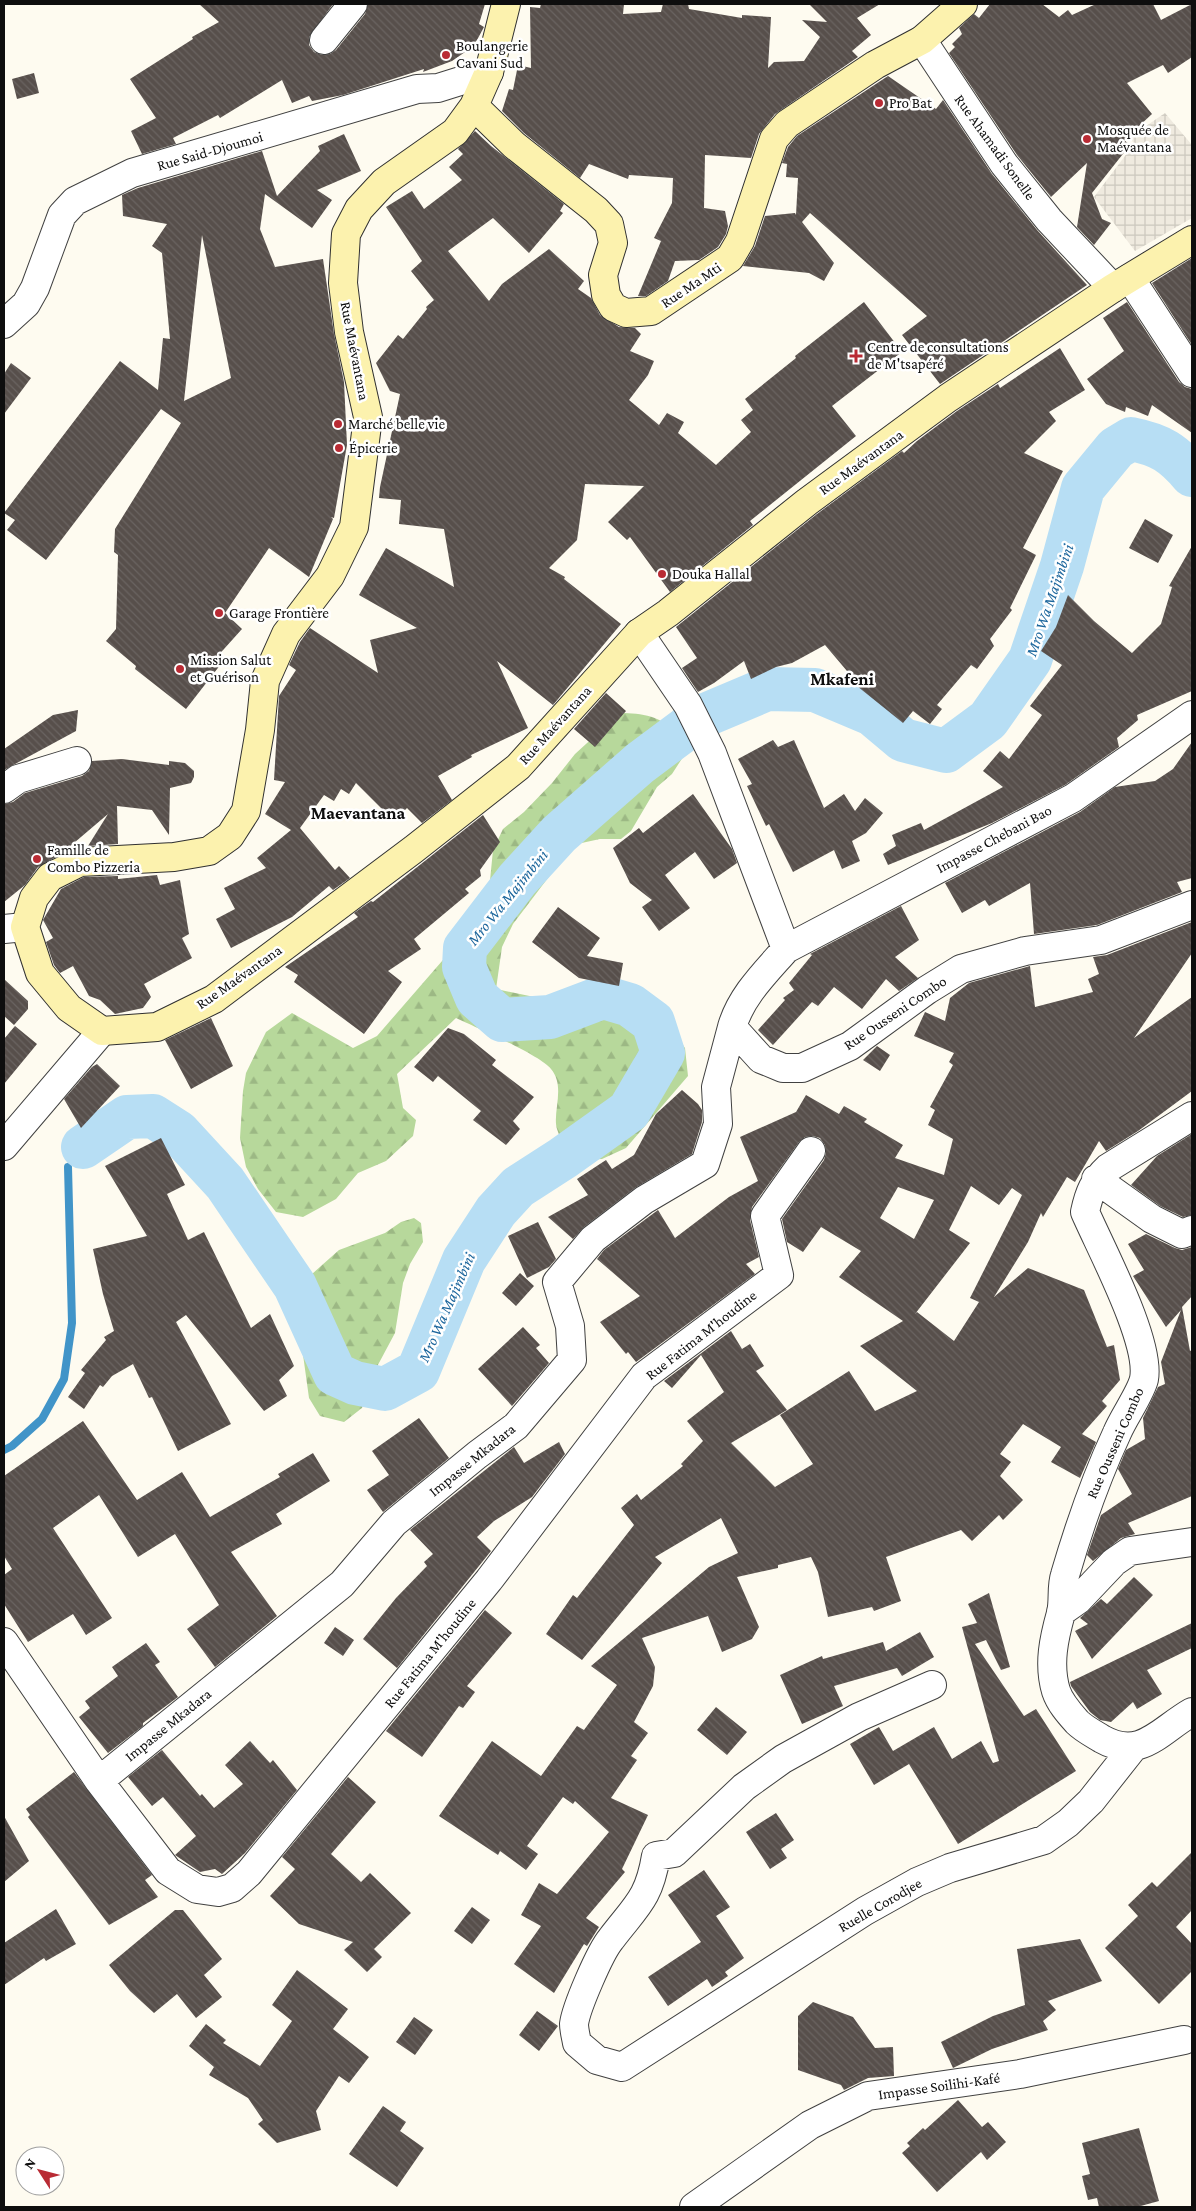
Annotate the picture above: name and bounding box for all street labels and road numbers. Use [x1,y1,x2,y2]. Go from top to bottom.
street label: Rue Ahamadi Sonelle [951,91,1039,203]
street label: Rue Said-Djoumoi [155,128,265,175]
street label: Rue Ma Mti [658,259,724,311]
street label: Rue Maévantana [338,300,372,402]
street label: Rue Maévantana [816,426,906,498]
street label: Rue Maévantana [516,682,594,768]
street label: Impasse Chebani Bao [934,802,1055,877]
street label: Rue Maévantana [193,942,285,1012]
street label: Rue Ousseni Combo [841,973,949,1053]
street label: Rue Fatima M'houdine [642,1287,760,1383]
street label: Rue Ousseni Combo [1083,1385,1147,1501]
street label: Impasse Mkadara [426,1420,519,1500]
street label: Rue Fatima M'houdine [381,1595,479,1711]
street label: Impasse Mkadara [122,1685,215,1765]
street label: Ruelle Corodjee [836,1875,925,1936]
street label: Impasse Soilihi-Kafé [877,2069,1001,2103]

